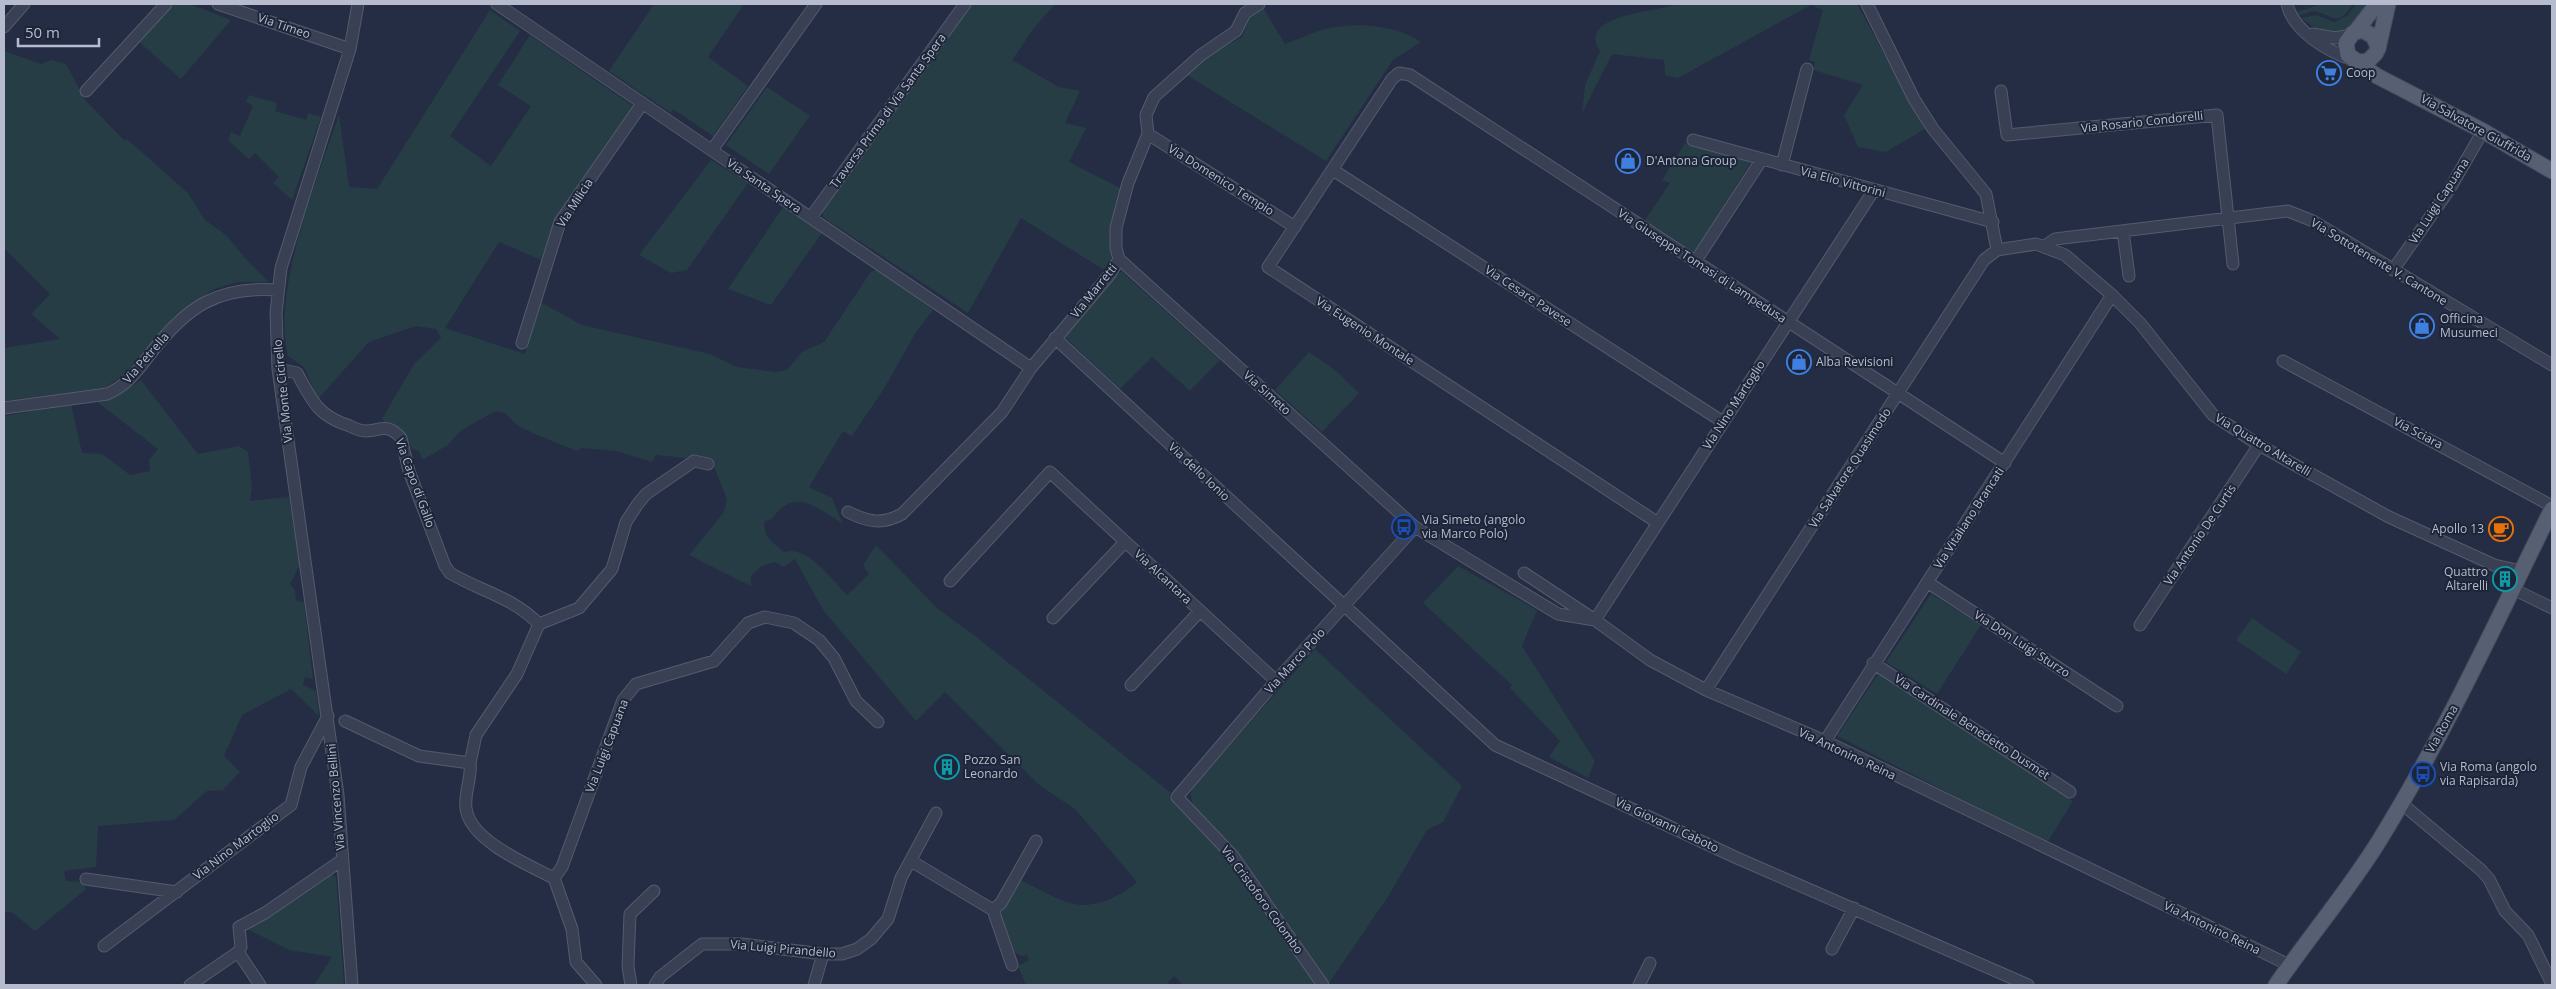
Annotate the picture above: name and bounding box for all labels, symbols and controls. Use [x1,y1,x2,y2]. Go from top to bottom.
street label: Via Timeo [256,9,313,42]
scale bar [18,15,99,47]
text: 50 m [25,22,60,42]
street label: Traversa Prima di Via Santa Spera [826,30,950,192]
supermarket icon: Coop [2316,60,2342,86]
place label: Coop [2346,64,2375,81]
street label: Via Salvatore Giuffrida [2418,90,2535,165]
street label: Via Rosario Condorelli [2080,107,2204,136]
street label: Via Domenico Tempio [1165,140,1278,219]
shop icon: D'Antona Group [1615,148,1641,174]
place label: D'Antona Group [1646,152,1736,169]
street label: Via Santa Spera [724,154,805,217]
street label: Via Luigi Capuana [2405,155,2473,247]
street label: Via Elio Vittorini [1799,162,1887,201]
street label: Via Milicia [552,175,597,231]
street label: Via Giuseppe Tomasi di Lampedusa [1615,204,1790,327]
street label: Via Sottotenente V. Cantone [2308,214,2451,309]
street label: Via Marretti [1066,260,1121,322]
street label: Via Cesare Pavese [1481,261,1575,330]
street label: Via Eugenio Montale [1313,292,1418,369]
place label: Officina Musumeci [2440,310,2498,341]
shop icon: Officina Musumeci [2409,313,2435,339]
street label: Via Petrella [119,328,173,387]
street label: Via Monte Cicirello [269,339,296,444]
shop icon: Alba Revisioni [1786,349,1812,375]
place label: Alba Revisioni [1816,353,1893,370]
street label: Via Nino Martoglio [1698,357,1769,453]
street label: Via Simeto [1240,367,1295,419]
street label: Via Salvatore Quasimodo [1804,404,1895,531]
street label: Via Quattro Altarelli [2212,409,2315,480]
street label: Via Sciara [2391,412,2446,453]
street label: Via Capo di Gallo [391,436,440,530]
street label: Via dello Ionio [1165,439,1234,505]
street label: Via Vitaliano Brancati [1929,464,2008,572]
street label: Via Antonio De Curtis [2159,481,2240,589]
place label: Via Simeto (angolo via Marco Polo) [1422,511,1526,542]
bus stop icon: Via Simeto (angolo via Marco Polo) [1391,514,1417,540]
cafe icon: Apollo 13 [2488,516,2514,542]
place label: Apollo 13 [2432,520,2484,537]
street label: Via Alcantara [1131,546,1196,608]
place label: Quattro Altarelli [2444,563,2488,594]
building icon: Quattro Altarelli [2492,566,2518,592]
street label: Via Don Luigi Sturzo [1971,606,2074,681]
street label: Via Marco Polo [1261,624,1329,697]
street label: Via Cardinale Benedetto Dusmet [1891,670,2053,783]
street label: Via Luigi Capuana [581,697,632,795]
street label: Via Roma [2421,702,2462,756]
street label: Via Antonino Reina [1796,724,1899,784]
street label: Via Vincenzo Bellini [322,743,349,851]
place label: Pozzo San Leonardo [964,751,1021,782]
building icon: Pozzo San Leonardo [934,754,960,780]
place label: Via Roma (angolo via Rapisarda) [2440,758,2537,789]
bus stop icon: Via Roma (angolo via Rapisarda) [2410,761,2436,787]
street label: Via Giovanni Caboto [1613,793,1722,856]
street label: Via Nino Martoglio [189,808,282,884]
street label: Via Cristoforo Colombo [1217,842,1307,957]
street label: Via Antonino Reina [2161,897,2263,958]
street label: Via Luigi Pirandello [730,935,836,962]

